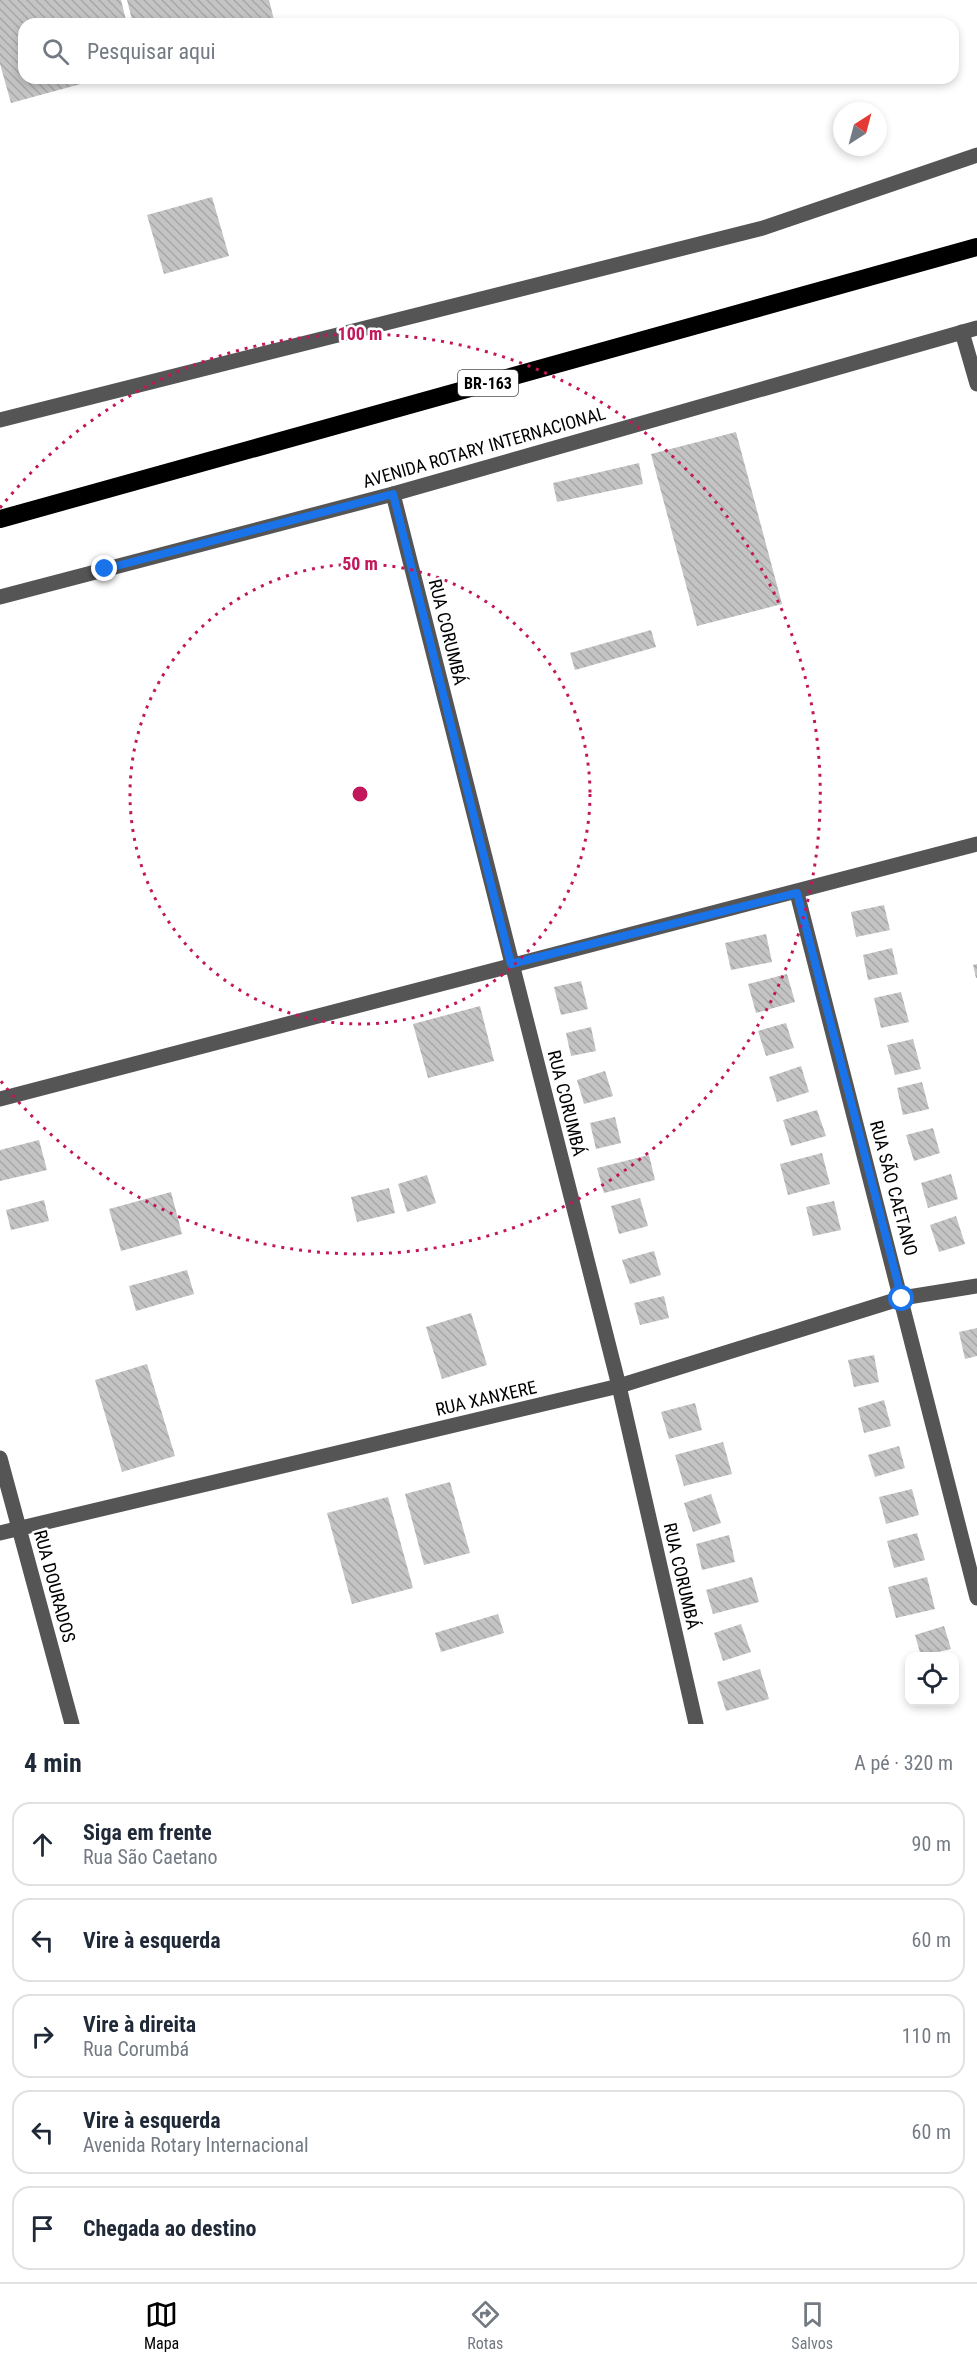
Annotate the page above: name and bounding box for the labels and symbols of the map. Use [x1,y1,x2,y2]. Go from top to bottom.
north arrow [833,102,887,156]
text: 100 m [338,323,382,344]
road number: BR-163 [458,370,518,396]
street label: AVENIDA ROTARY INTERNACIONAL [360,402,608,492]
text: 50 m [342,553,378,574]
route end [91,555,117,581]
street label: RUA CORUMBÁ [425,577,471,688]
centre of rings [350,784,370,804]
street label: RUA CORUMBÁ [544,1048,590,1159]
street label: RUA SÃO CAETANO [866,1118,922,1258]
route start [888,1285,914,1311]
street label: RUA XANXERE [433,1376,539,1420]
street label: RUA CORUMBÁ [660,1521,705,1632]
street label: RUA DOURADOS [30,1527,80,1645]

